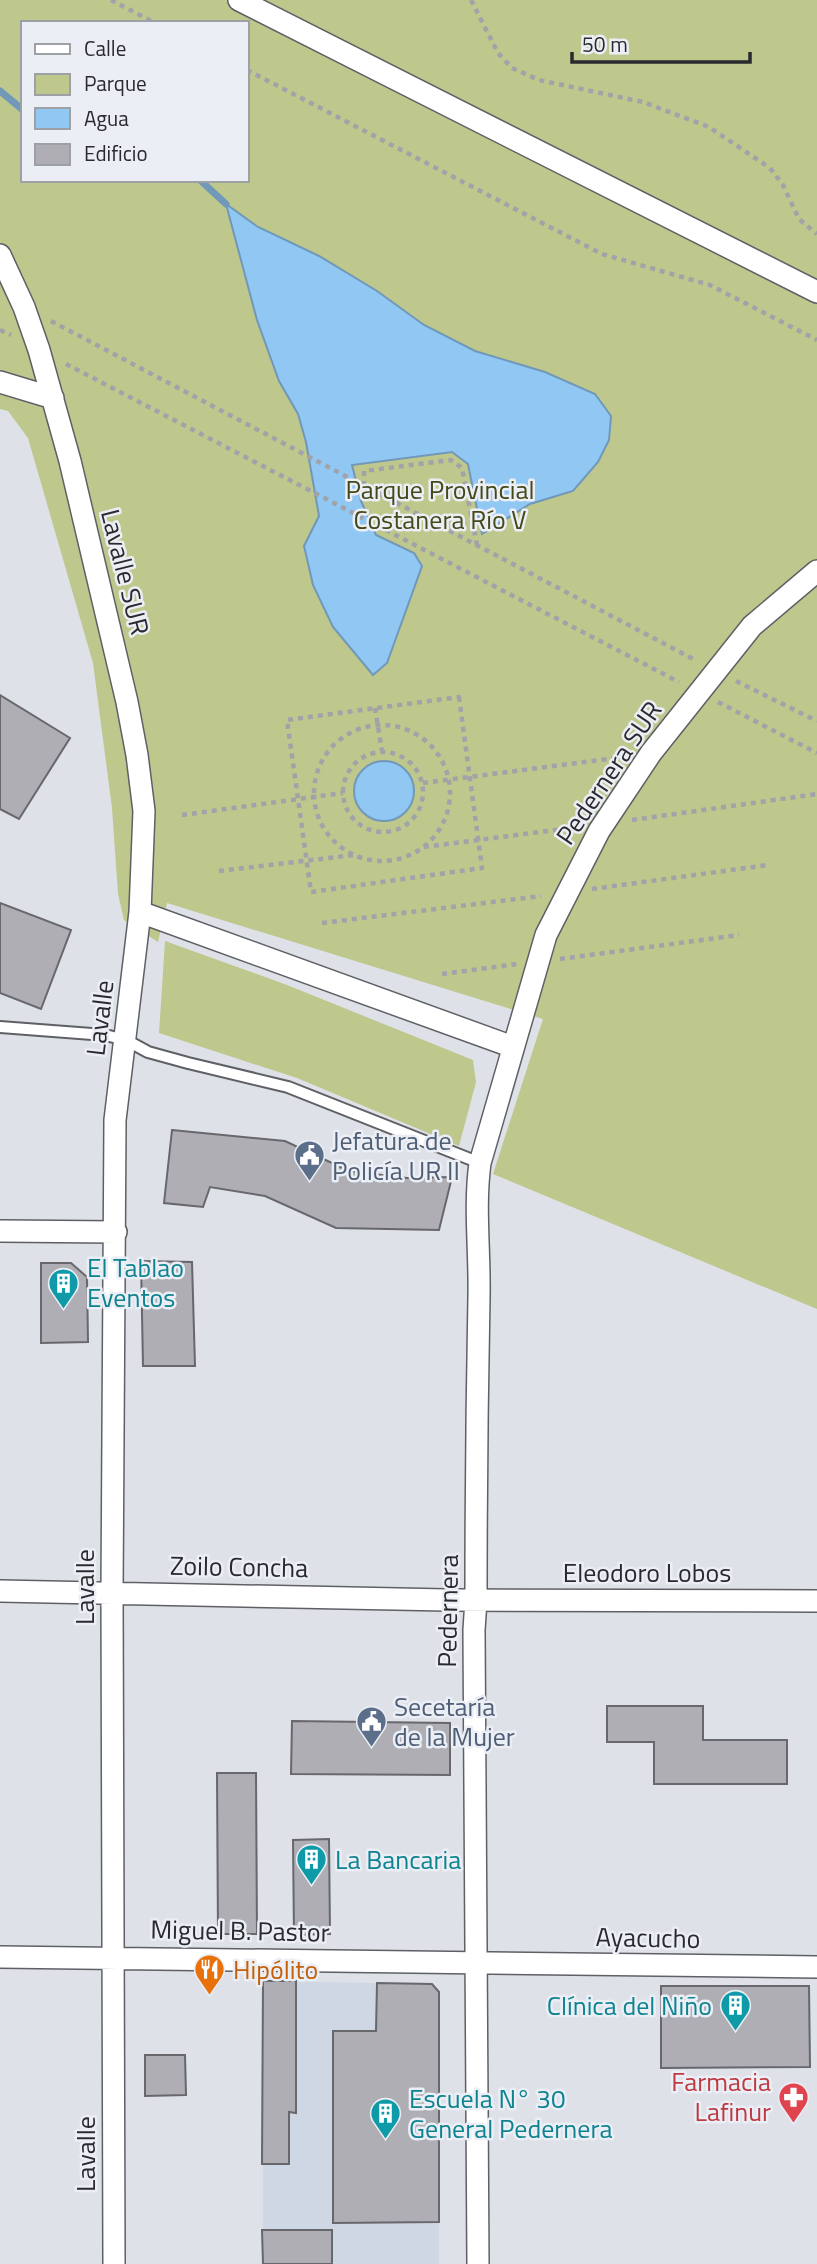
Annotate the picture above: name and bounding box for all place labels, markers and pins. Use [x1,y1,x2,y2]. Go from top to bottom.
place label: Jefatura de Policía UR II [332,1121,460,1190]
public building icon: Jefatura de Policía UR II [292,1139,326,1183]
place label: El Tablao Eventos [87,1248,184,1317]
building icon: El Tablao Eventos [47,1266,81,1310]
place label: Secetaría de la Mujer [394,1687,515,1756]
public building icon: Secetaría de la Mujer [354,1705,388,1749]
place label: La Bancaria [335,1840,461,1879]
building icon: La Bancaria [295,1843,329,1887]
place label: Hipólito [233,1950,318,1989]
restaurant icon: Hipólito [193,1953,227,1997]
place label: Clínica del Niño [547,1986,712,2025]
building icon: Clínica del Niño [718,1989,752,2033]
place label: Farmacia Lafinur [671,2062,771,2131]
place label: Escuela N° 30 General Pedernera [409,2079,612,2148]
pharmacy icon: Farmacia Lafinur [777,2080,811,2124]
building icon: Escuela N° 30 General Pedernera [369,2097,403,2141]

